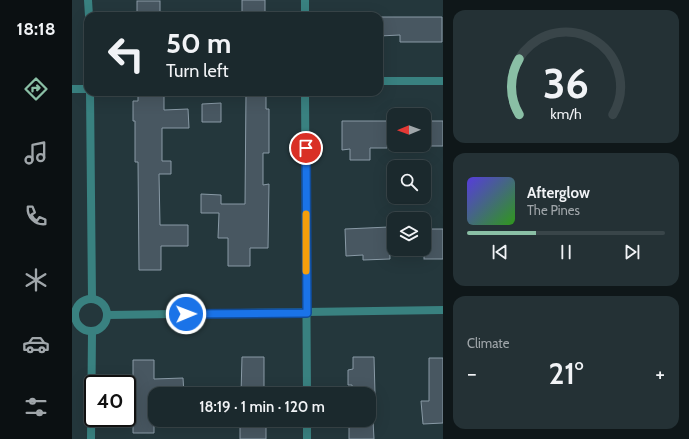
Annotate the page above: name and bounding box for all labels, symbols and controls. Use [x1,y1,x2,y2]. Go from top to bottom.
text: 18:18 [16,18,56,40]
text: 50 m [166,26,231,60]
icon: left [100,28,152,80]
text: 36 [543,57,589,107]
text: Turn left [166,60,229,82]
icon: directions [22,75,50,103]
text: km/h [550,104,582,122]
north arrow [387,108,431,152]
map controls [387,108,431,256]
pin [289,131,323,165]
icon: arrive [295,137,317,159]
icon: music [22,139,50,167]
button: search [387,160,431,204]
text: Afterglow [527,184,590,202]
icon: phone [22,202,50,230]
text: The Pines [527,202,580,218]
button: layers [387,212,431,256]
icon: previous [489,241,511,263]
icon: pause [555,241,577,263]
icon: next [621,241,643,263]
icon: climate [22,266,50,294]
position arrow [165,293,207,335]
icon: car [22,330,50,358]
text: Climate [467,335,509,351]
text: 21° [548,355,584,392]
text: − [467,360,477,387]
text: + [655,360,665,387]
speed limit sign: 40 [84,375,136,427]
icon: filters [22,393,50,421]
text: 18:19 · 1 min · 120 m [199,398,325,416]

